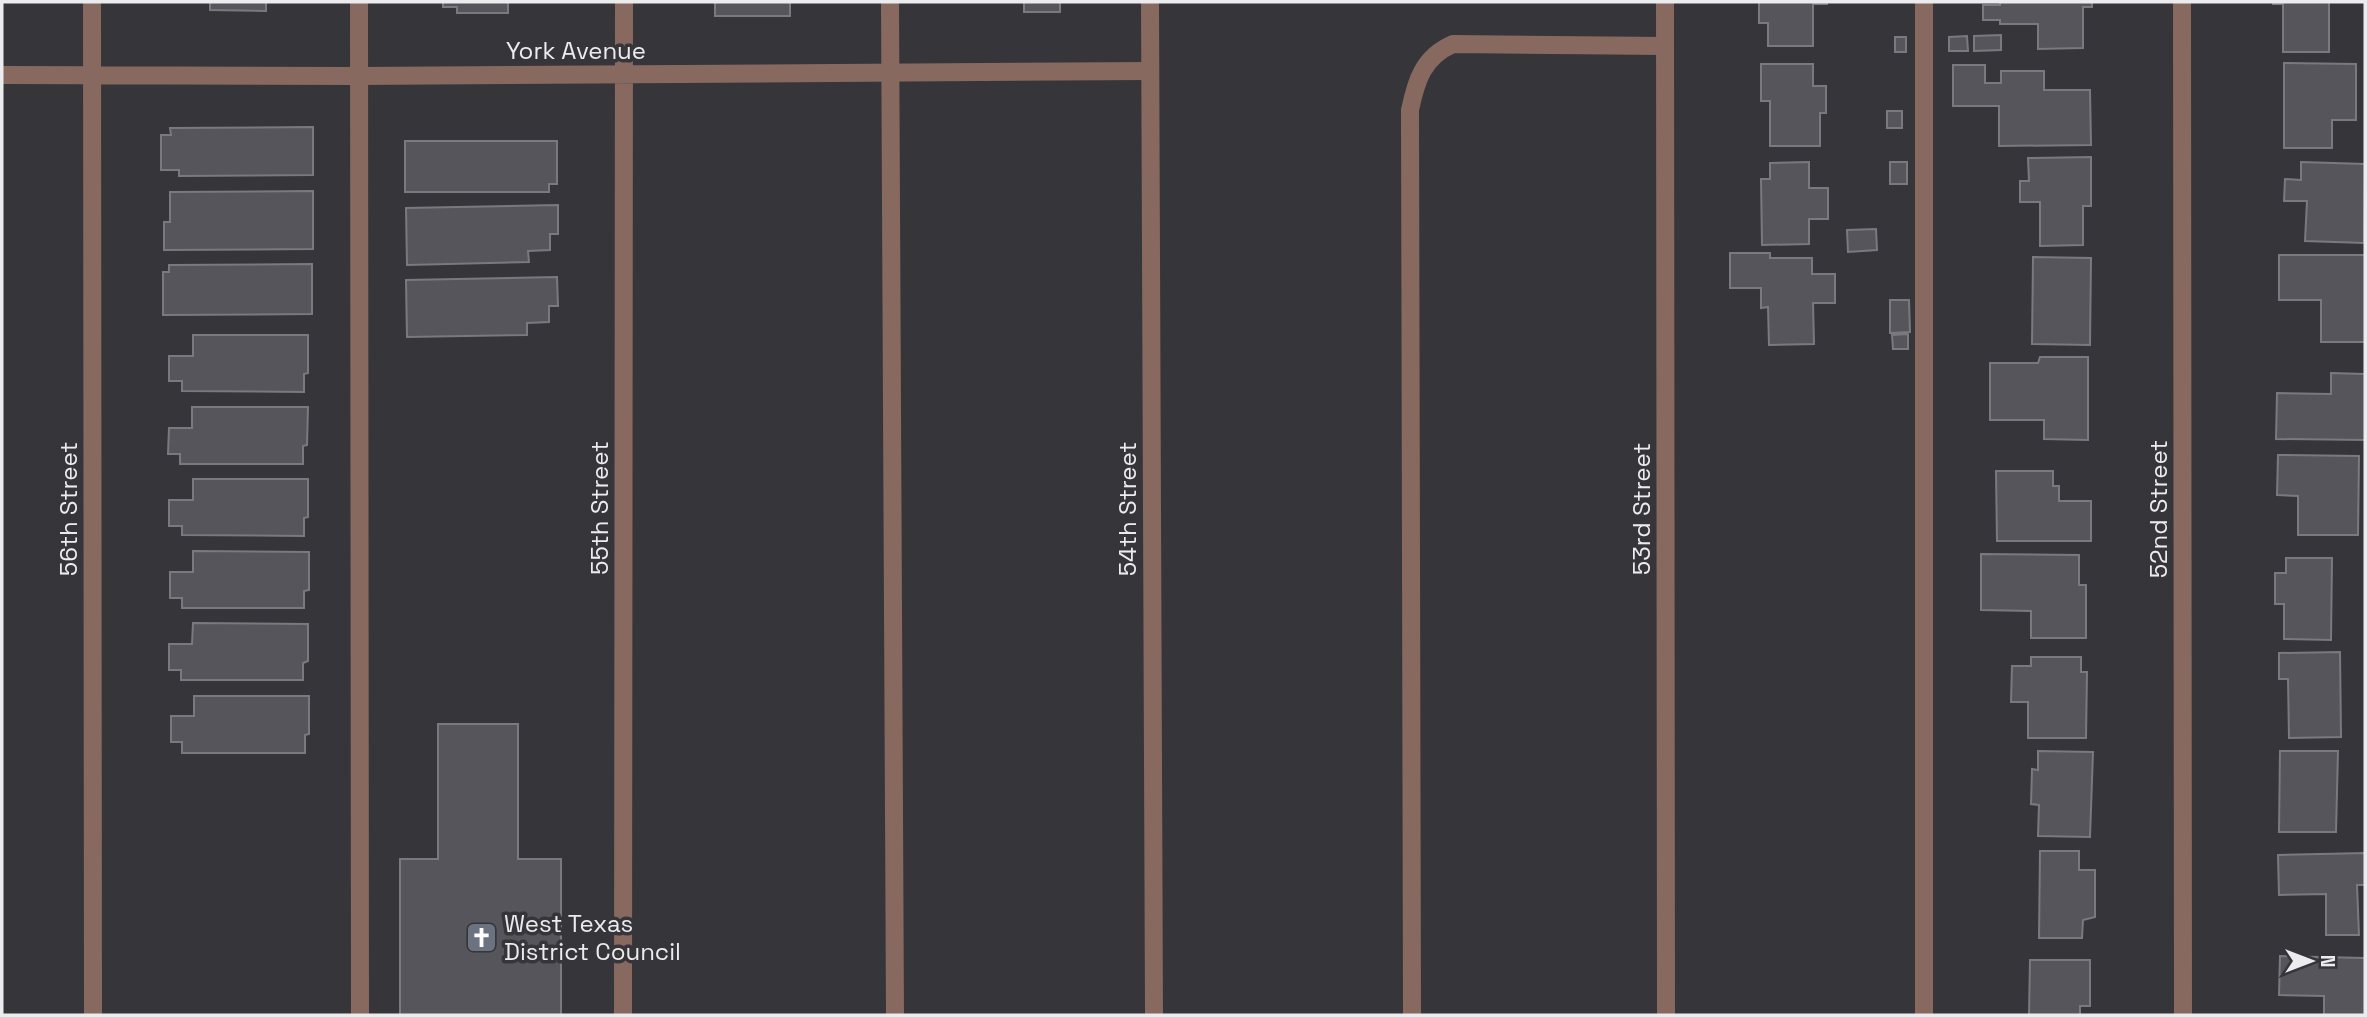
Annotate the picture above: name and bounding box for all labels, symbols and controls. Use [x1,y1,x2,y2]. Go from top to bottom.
street label: York Avenue [506,35,646,66]
street label: 52nd Street [2143,440,2174,578]
street label: 55th Street [584,441,615,575]
street label: 56th Street [53,442,84,576]
street label: 54th Street [1112,442,1143,576]
street label: 53rd Street [1626,443,1657,575]
place label: West Texas District Council [504,908,681,967]
church icon: West Texas District Council [464,920,498,954]
north arrow [2276,926,2346,996]
text: N [2315,955,2340,967]

